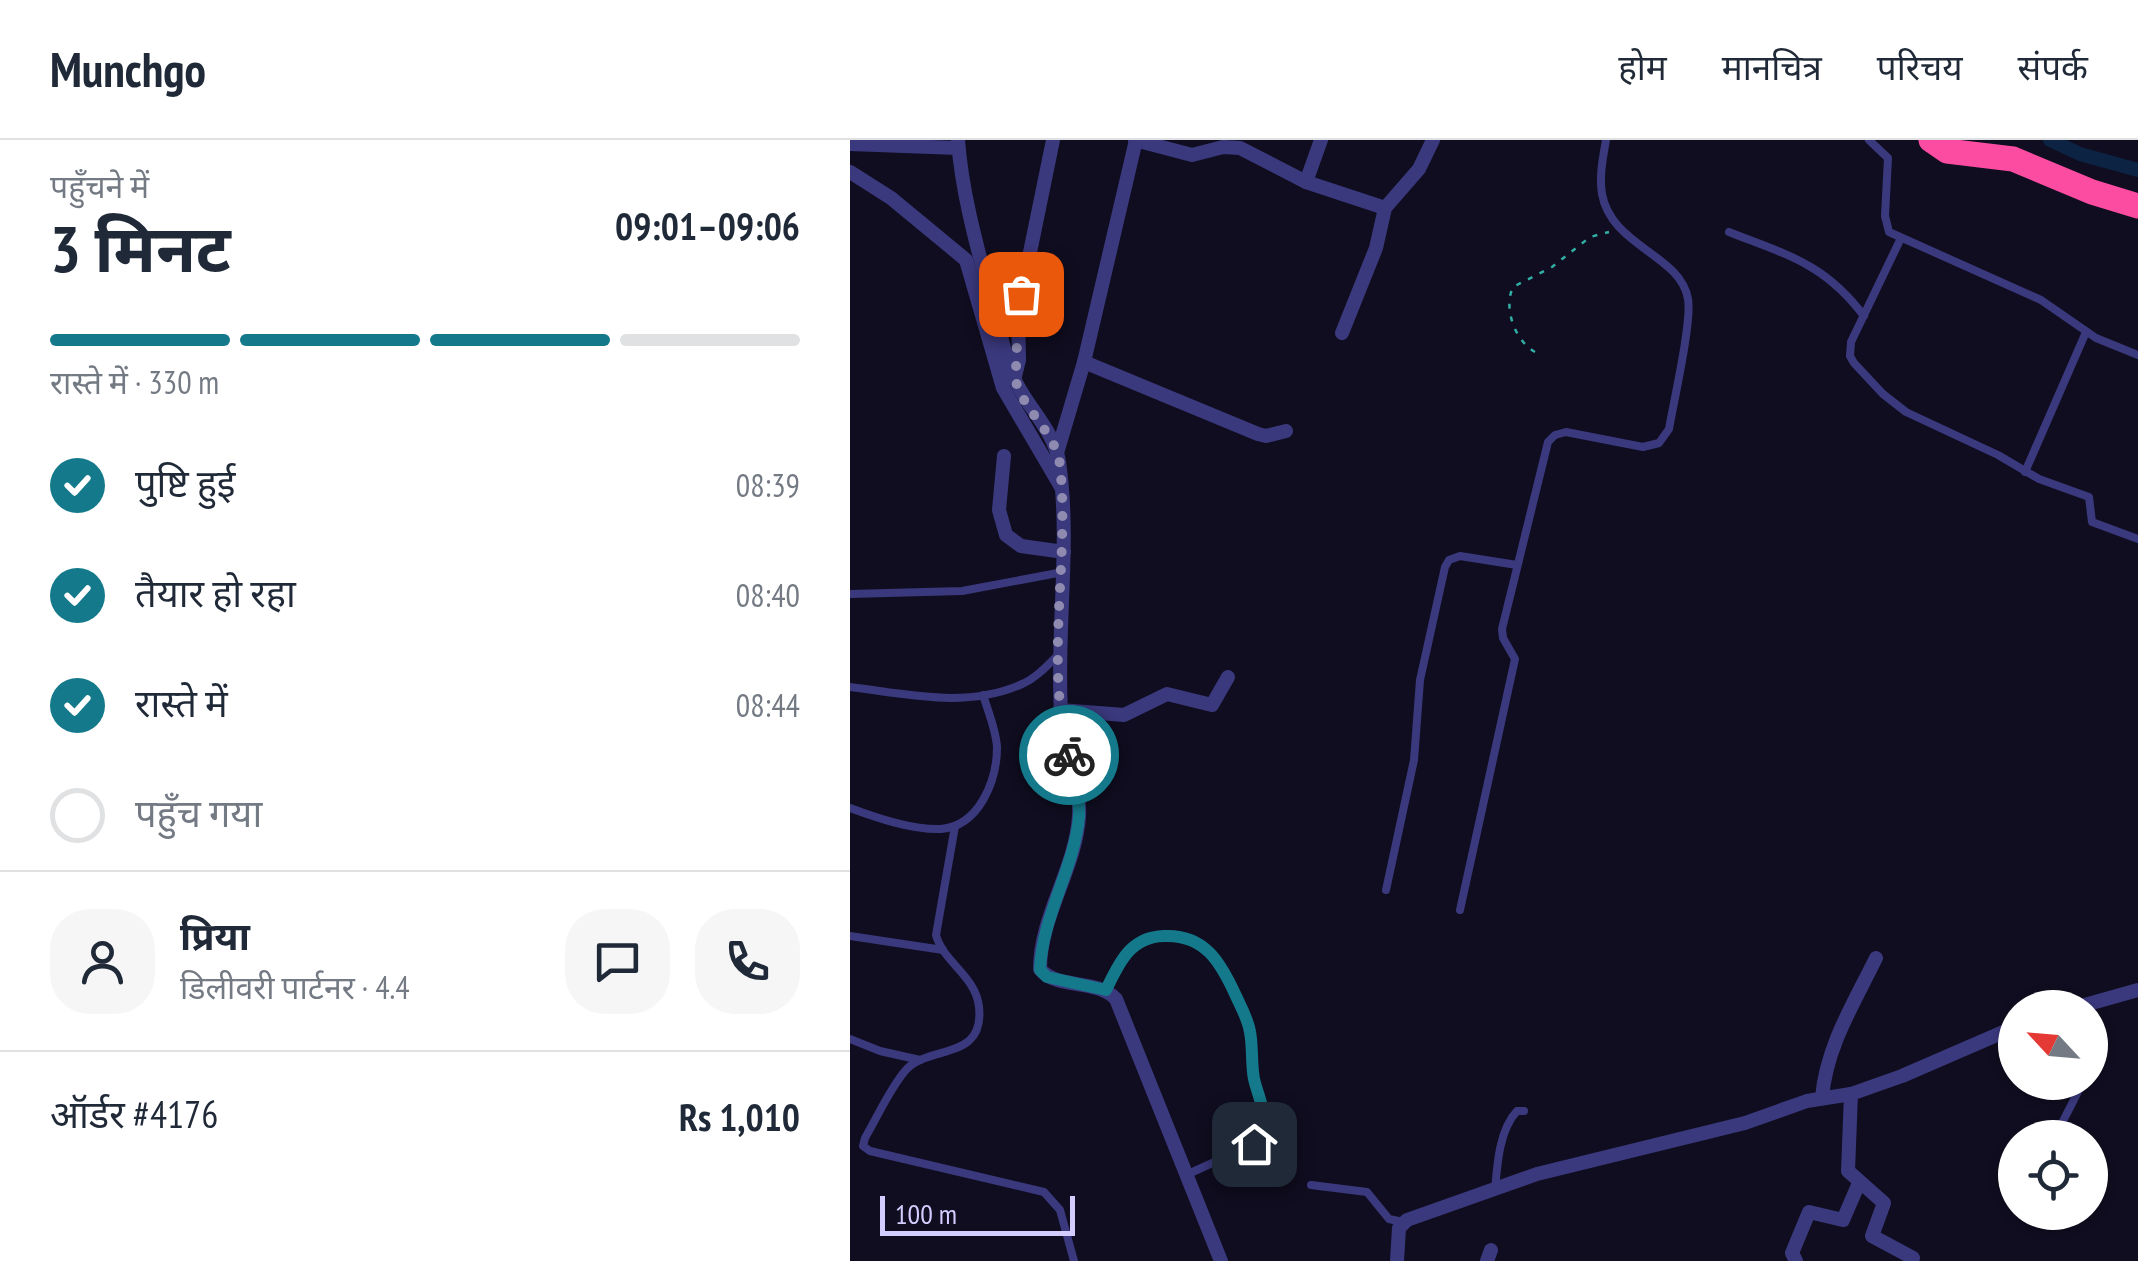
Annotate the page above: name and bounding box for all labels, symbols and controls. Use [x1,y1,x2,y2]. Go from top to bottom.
text: Munchgo [50,38,206,100]
text: होम [1618,44,1667,90]
text: मानचित्र [1722,44,1822,90]
text: परिचय [1877,44,1963,90]
text: संपर्क [2018,44,2088,90]
text: पहुँचने में [50,165,149,207]
text: 09:01–09:06 [615,201,800,250]
text: 3 मिनट [50,206,231,290]
pin [979,252,1064,337]
icon: bag [994,267,1049,322]
text: रास्ते में · 330 m [50,361,219,403]
icon: check [50,458,105,513]
text: पुष्टि हुई [135,458,236,507]
text: 08:39 [736,464,800,506]
icon: check [50,568,105,623]
text: तैयार हो रहा [135,568,296,617]
text: 08:40 [736,574,800,616]
icon: check [50,678,105,733]
text: रास्ते में [135,678,228,727]
text: 08:44 [736,684,800,726]
courier [1019,705,1119,805]
icon: bike [1042,728,1097,783]
text: पहुँच गया [135,788,262,837]
button: person [50,909,155,1014]
button: chat [565,909,670,1014]
button: phone [695,909,800,1014]
text: प्रिया [180,911,250,960]
text: डिलीवरी पार्टनर · 4.4 [180,966,410,1008]
north arrow [1998,990,2108,1100]
map controls [1998,990,2108,1230]
text: ऑर्डर #4176 [50,1089,218,1138]
text: Rs 1,010 [679,1092,800,1141]
pin [1212,1102,1297,1187]
icon: home [1227,1117,1282,1172]
button: locate [1998,1120,2108,1230]
scale bar [880,1191,1075,1236]
text: 100 m [895,1195,957,1232]

